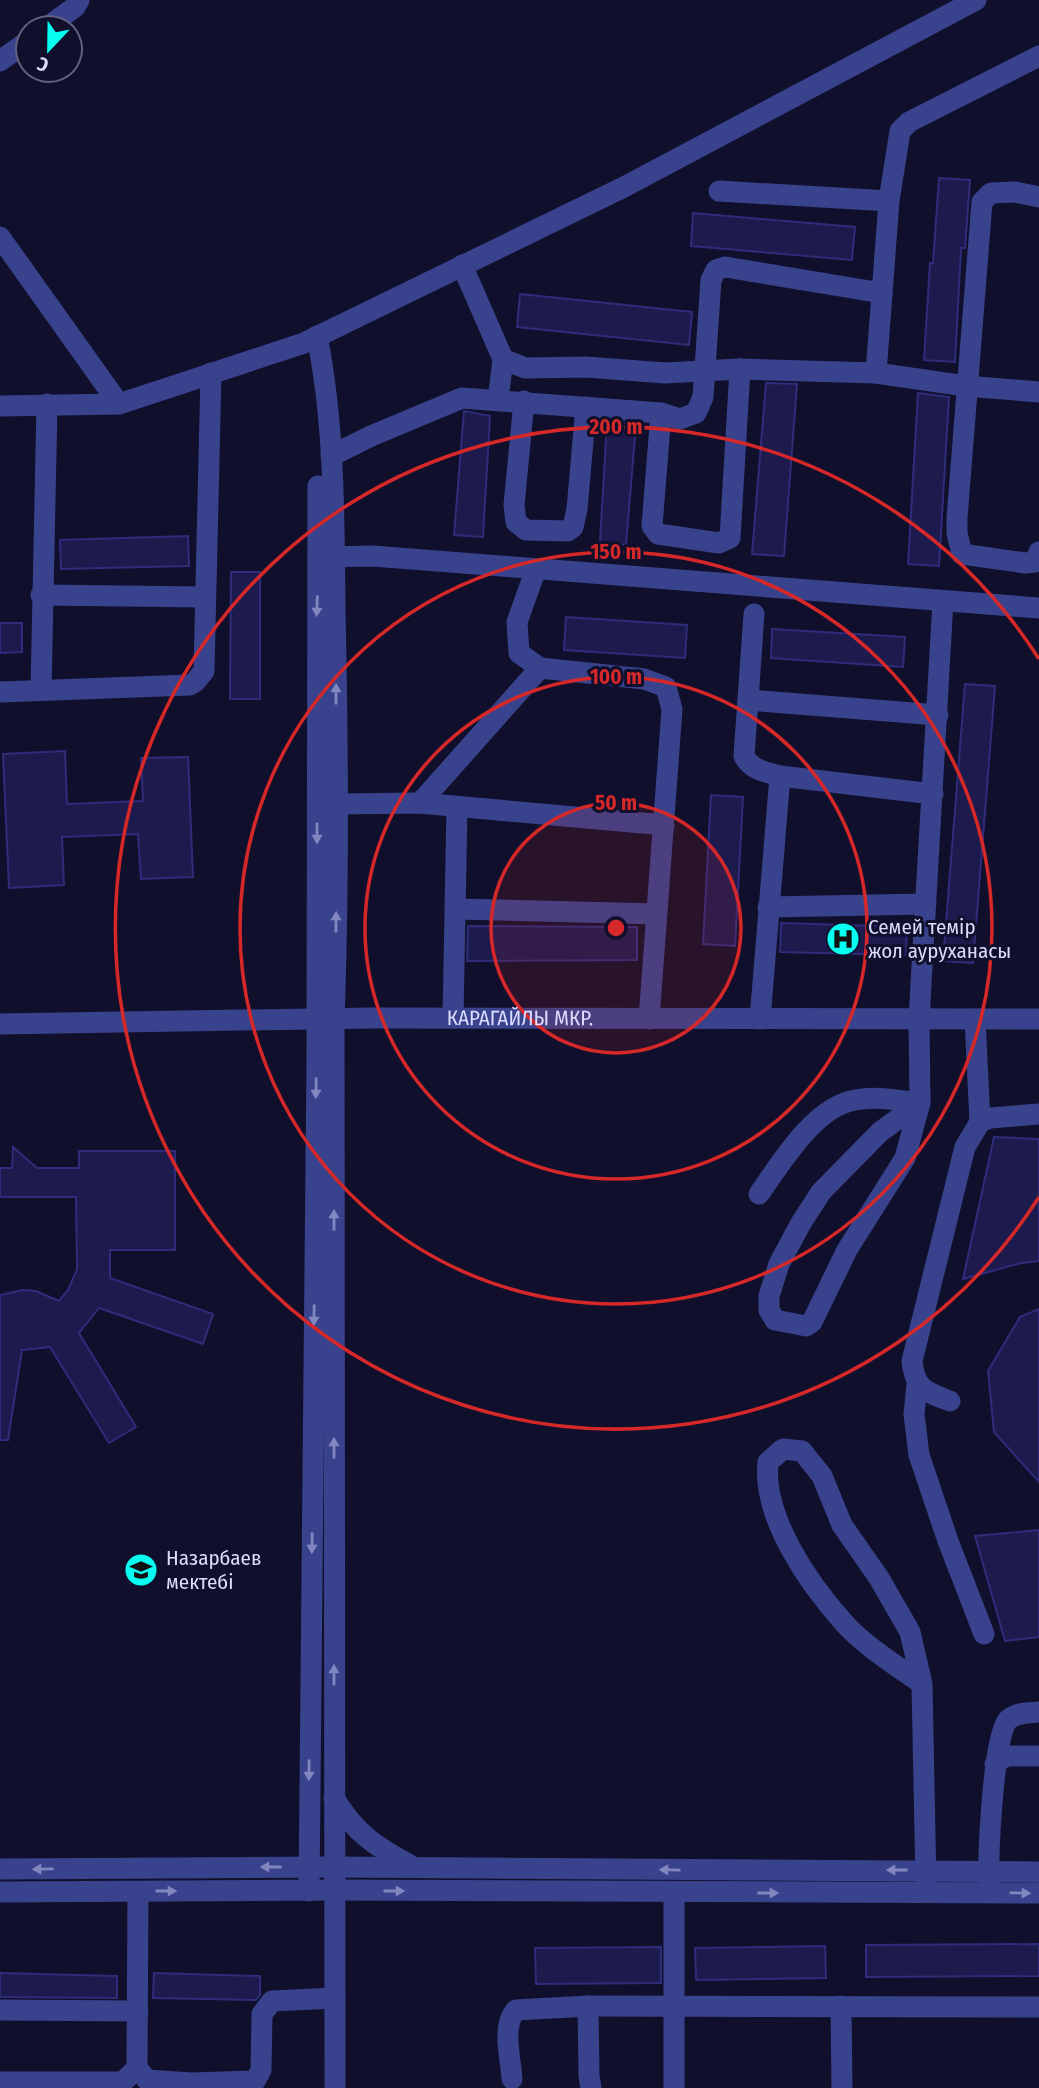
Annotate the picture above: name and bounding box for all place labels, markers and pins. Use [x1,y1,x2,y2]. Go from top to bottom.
place label: Семей темір жол ауруханасы [868,914,1011,964]
centre of rings [604,916,628,940]
hospital icon: Семей темір жол ауруханасы [824,920,862,958]
place label: Назарбаев мектебі [166,1545,262,1595]
school or university icon: Назарбаев мектебі [122,1551,160,1589]

